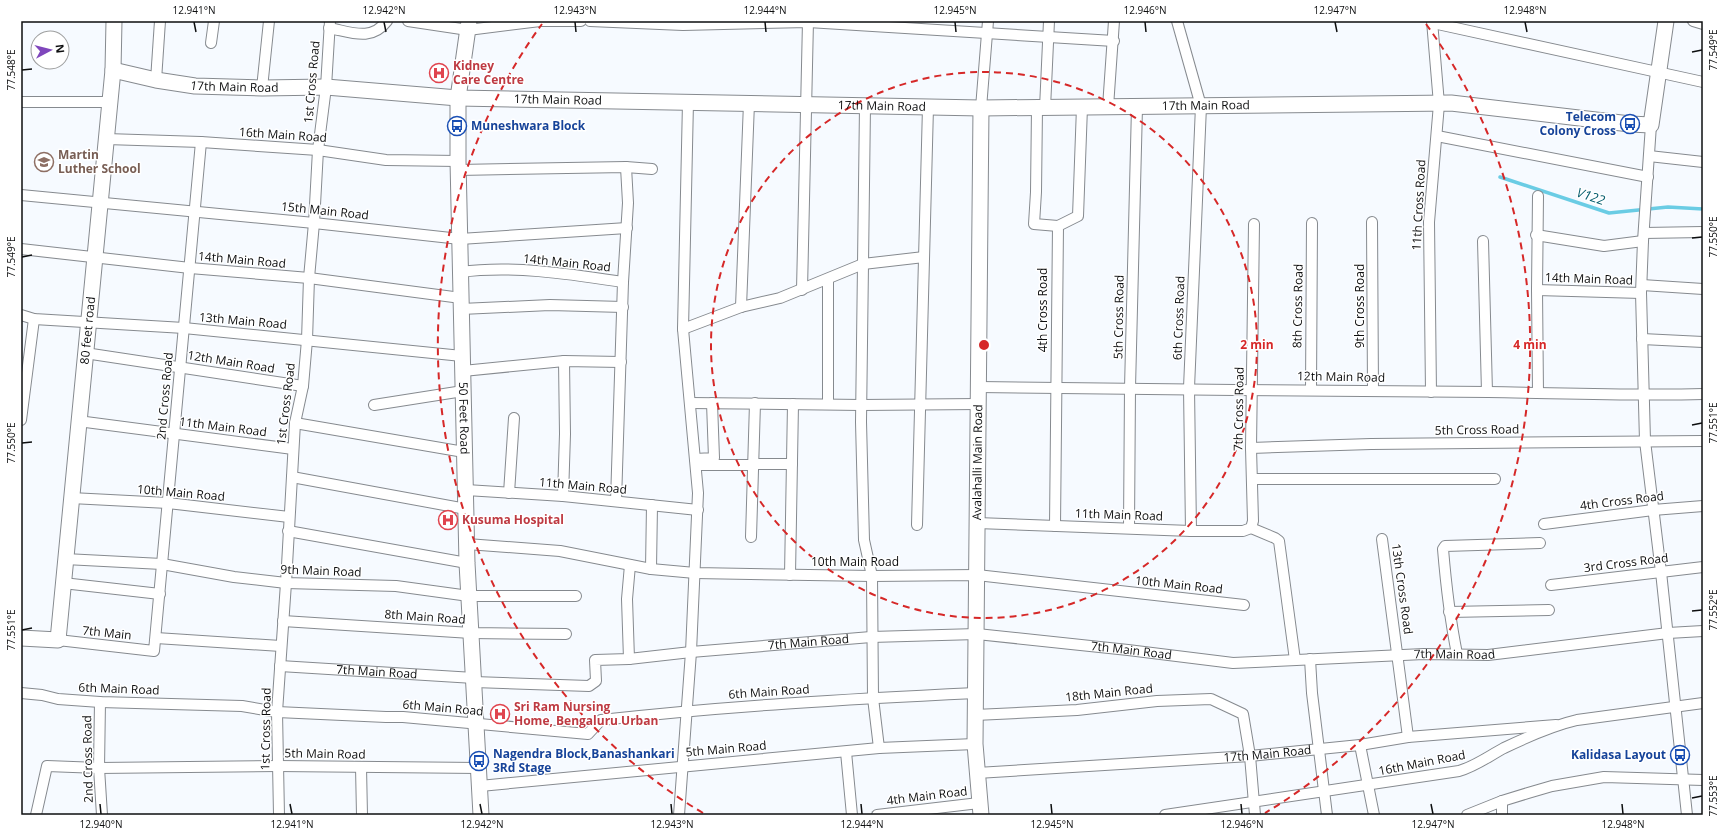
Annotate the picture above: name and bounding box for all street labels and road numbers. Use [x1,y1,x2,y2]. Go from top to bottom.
street label: 1st Cross Road [299,40,324,124]
street label: 17th Main Road [189,76,279,96]
street label: 17th Main Road [514,90,602,109]
street label: 17th Main Road [838,96,926,115]
street label: 17th Main Road [1162,96,1250,114]
street label: 16th Main Road [239,123,328,146]
street label: 11th Cross Road [1408,159,1429,251]
street label: 15th Main Road [280,197,370,224]
street label: 14th Main Road [197,247,287,272]
street label: 14th Main Road [522,249,612,276]
street label: 8th Cross Road [1288,264,1307,348]
street label: 9th Cross Road [1351,264,1368,348]
street label: 4th Cross Road [1034,268,1051,352]
street label: 14th Main Road [1545,268,1633,289]
street label: 5th Cross Road [1109,275,1128,359]
street label: 6th Cross Road [1169,275,1188,361]
street label: 80 feet road [76,296,99,365]
street label: 13th Main Road [198,308,288,333]
street label: 12th Main Road [186,346,276,377]
street label: 2nd Cross Road [152,352,177,440]
street label: 1st Cross Road [272,362,299,446]
street label: 7th Cross Road [1229,367,1248,451]
street label: 12th Main Road [1297,367,1385,386]
street label: 50 Feet Road [455,382,474,455]
street label: Avalahalli Main Road [968,404,986,520]
street label: 11th Main Road [178,413,268,440]
street label: 5th Cross Road [1435,420,1519,439]
street label: 11th Main Road [538,473,628,498]
street label: 10th Main Road [136,480,226,505]
street label: 4th Cross Road [1579,487,1665,514]
street label: 11th Main Road [1075,504,1163,525]
street label: 13th Cross Road [1388,543,1417,635]
street label: 3rd Cross Road [1583,549,1669,576]
street label: 10th Main Road [811,553,899,570]
street label: 9th Main Road [280,561,362,580]
street label: 10th Main Road [1134,571,1224,598]
street label: 8th Main Road [384,605,466,628]
street label: 7th Main [82,621,133,644]
street label: 7th Main Road [767,630,850,654]
street label: 7th Main Road [1090,637,1173,663]
street label: 7th Main Road [1413,645,1496,663]
street label: 7th Main Road [336,660,418,682]
street label: 6th Main Road [78,679,160,698]
street label: 18th Main Road [1064,679,1154,706]
street label: 6th Main Road [728,680,810,703]
street label: 1st Cross Road [256,687,275,771]
street label: 6th Main Road [402,695,484,720]
street label: 2nd Cross Road [78,715,97,803]
street label: 5th Main Road [685,736,767,761]
street label: 17th Main Road [1223,741,1312,766]
street label: 5th Main Road [284,744,366,763]
street label: 16th Main Road [1377,746,1467,779]
street label: 4th Main Road [886,782,968,809]

